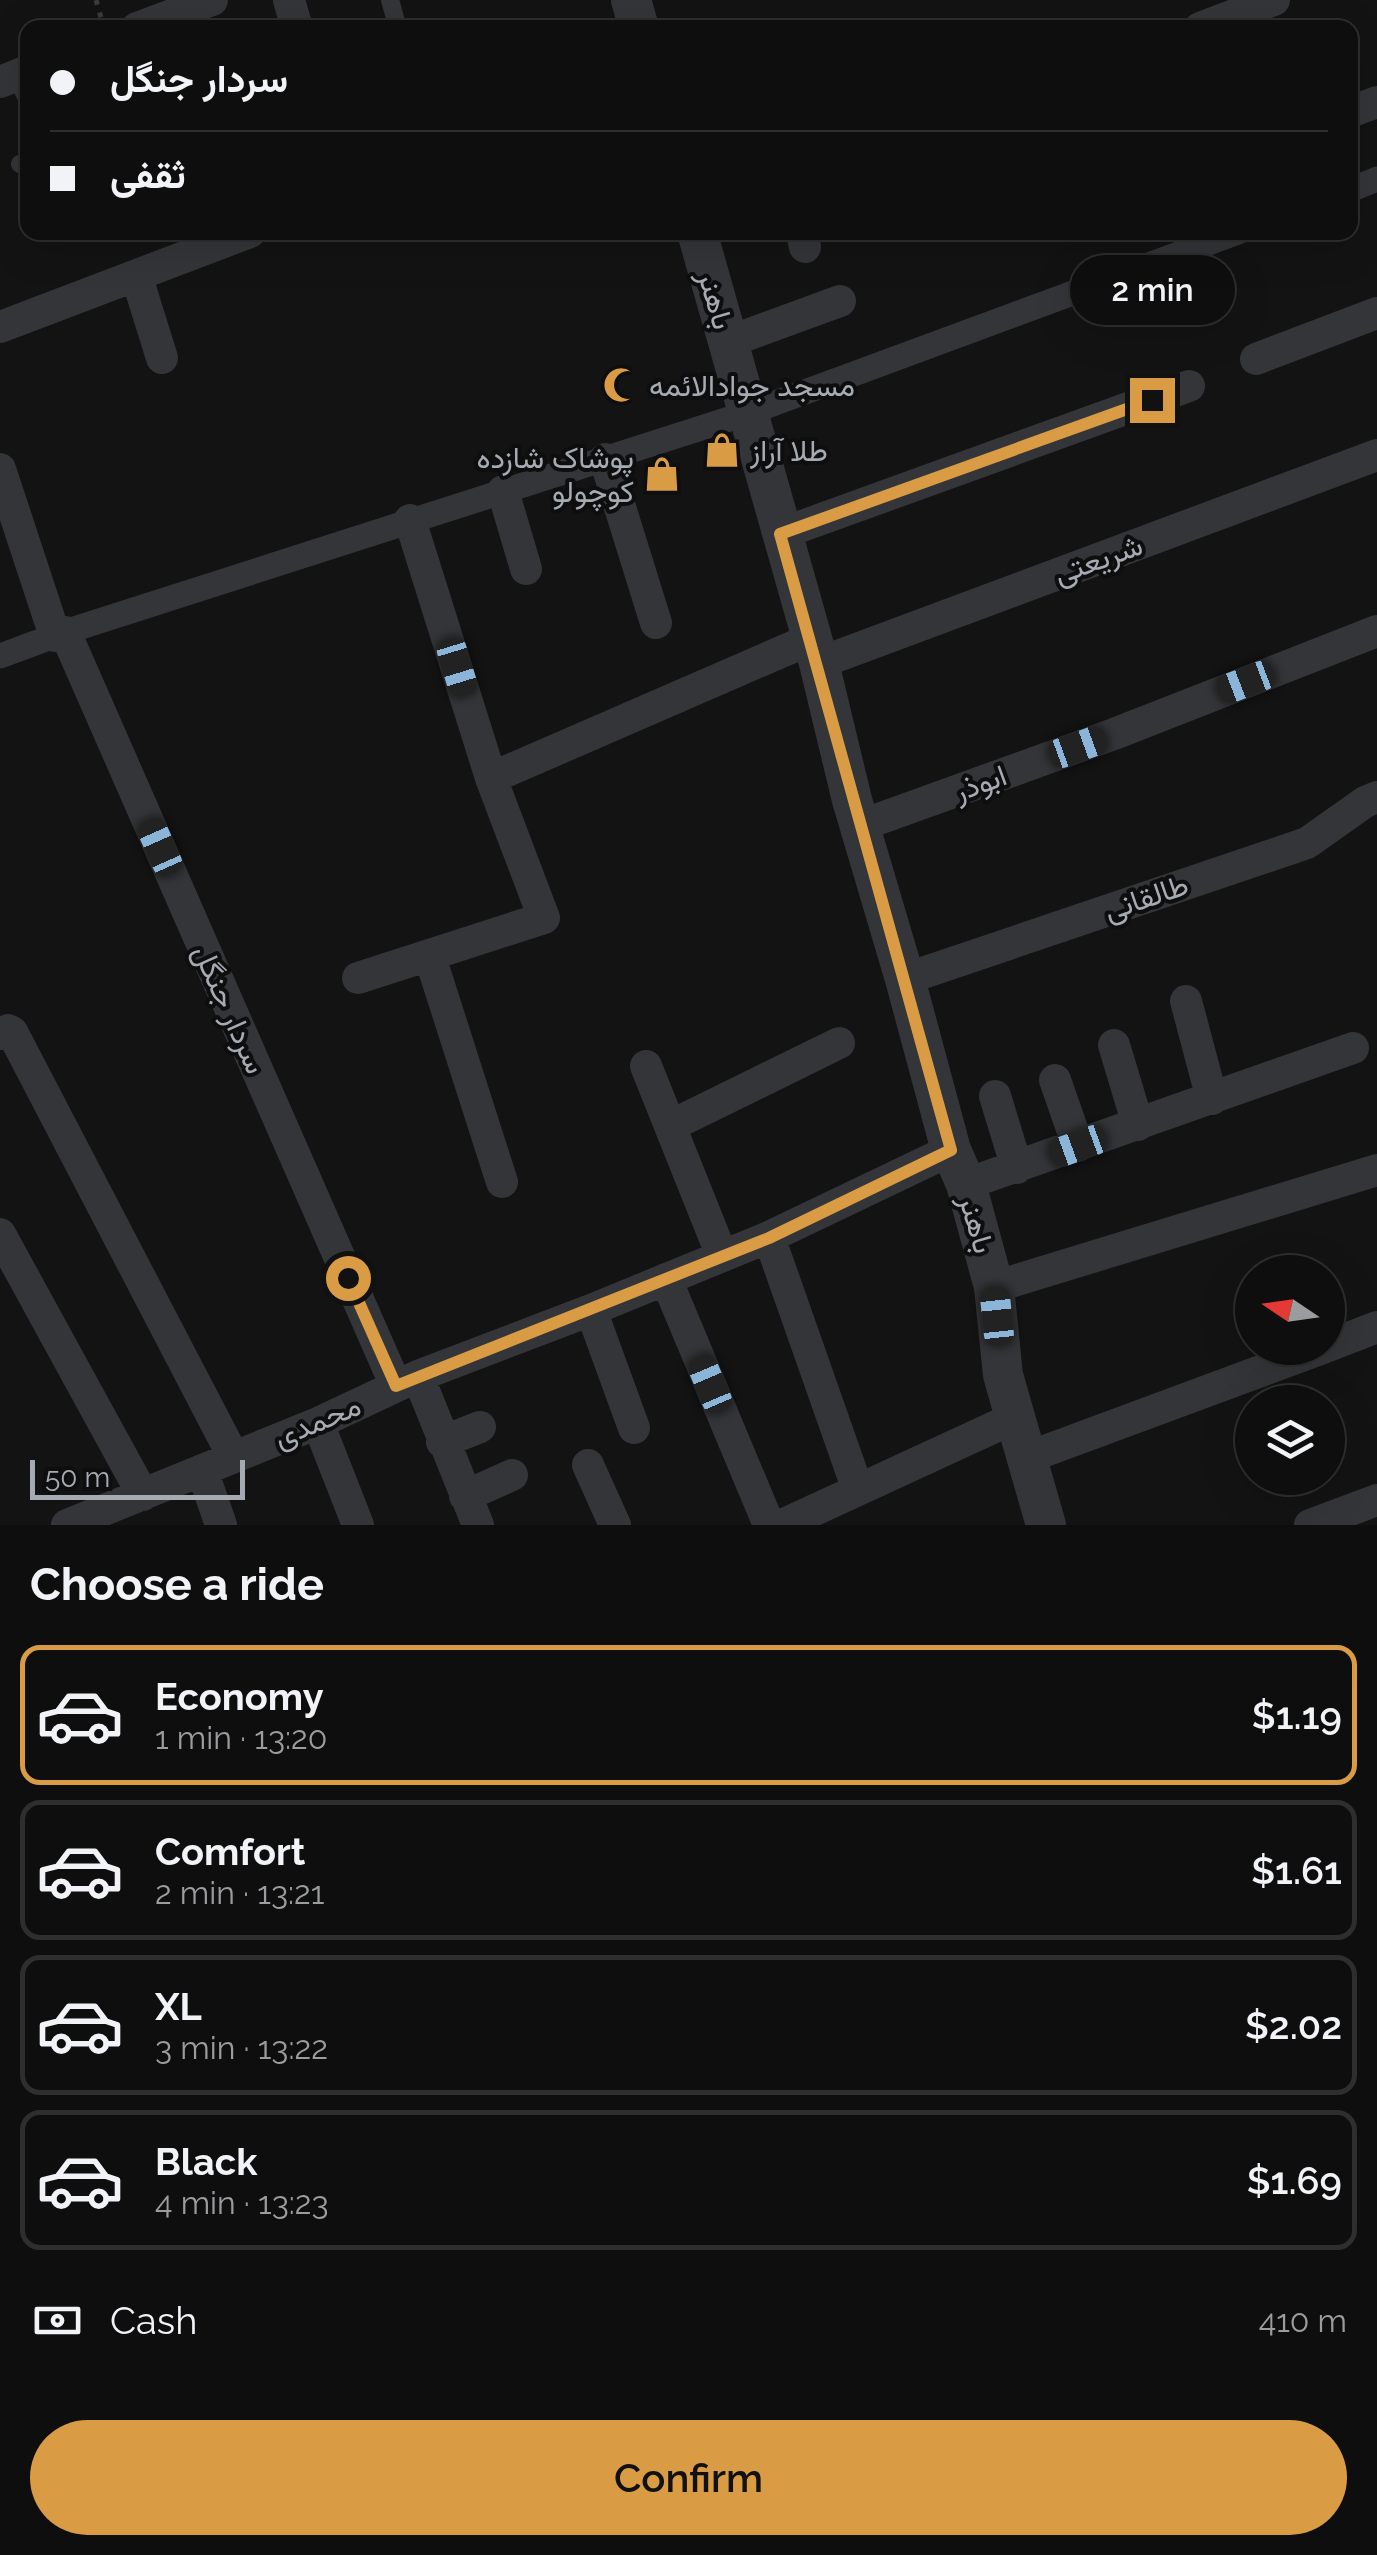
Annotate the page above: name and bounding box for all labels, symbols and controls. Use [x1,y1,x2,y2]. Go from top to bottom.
text: سردار جنگل [110,56,288,101]
text: ثقفی [110,152,186,197]
callout: 2 min [1070,255,1234,325]
street label: باهنر [690,266,741,334]
text: 2 min [1112,271,1193,308]
mosque icon: مسجد جوادالائمه [602,366,640,404]
place label: مسجد جوادالائمه [649,368,855,404]
route end [1130,378,1175,423]
shop icon: طلا آراز [703,431,741,469]
place label: طلا آراز [749,433,828,469]
place label: پوشاک شازده کوچولو [477,440,634,512]
shop icon: پوشاک شازده کوچولو [643,455,681,493]
street label: شریعتی [1049,527,1148,592]
car [434,634,480,700]
car [1213,657,1279,707]
car [1045,723,1111,771]
street label: ابوذر [948,757,1012,810]
car [134,813,186,881]
street label: طالقانی [1099,866,1193,929]
street label: سردار جنگل [185,939,274,1079]
car [1045,1122,1111,1170]
street label: باهنر [951,1190,1002,1258]
north arrow [1235,1255,1345,1365]
map controls [1235,1255,1345,1495]
route start [326,1256,371,1301]
car [979,1285,1015,1347]
car [684,1351,736,1417]
button: layers [1235,1385,1345,1495]
street label: محمدی [268,1387,366,1456]
scale bar [30,1455,245,1500]
text: 50 m [45,1461,110,1494]
text: Choose a ride [30,1558,324,1611]
icon: car [35,1670,125,1760]
text: Economy [155,1674,324,1719]
text: $1.19 [1252,1693,1342,1738]
text: 1 min · 13:20 [155,1719,327,1756]
icon: car [35,1825,125,1915]
text: Comfort [155,1829,305,1874]
text: $1.61 [1251,1848,1342,1893]
text: 2 min · 13:21 [155,1874,324,1911]
icon: car [35,1980,125,2070]
text: XL [155,1984,202,2029]
text: $2.02 [1245,2003,1342,2048]
text: 3 min · 13:22 [155,2029,328,2066]
icon: car [35,2135,125,2225]
text: Black [155,2139,257,2184]
text: $1.69 [1247,2158,1342,2203]
text: 4 min · 13:23 [155,2184,329,2221]
icon: cash [30,2293,85,2348]
text: Cash [110,2298,197,2343]
text: 410 m [1259,2302,1347,2339]
button: Confirm [30,2420,1347,2535]

